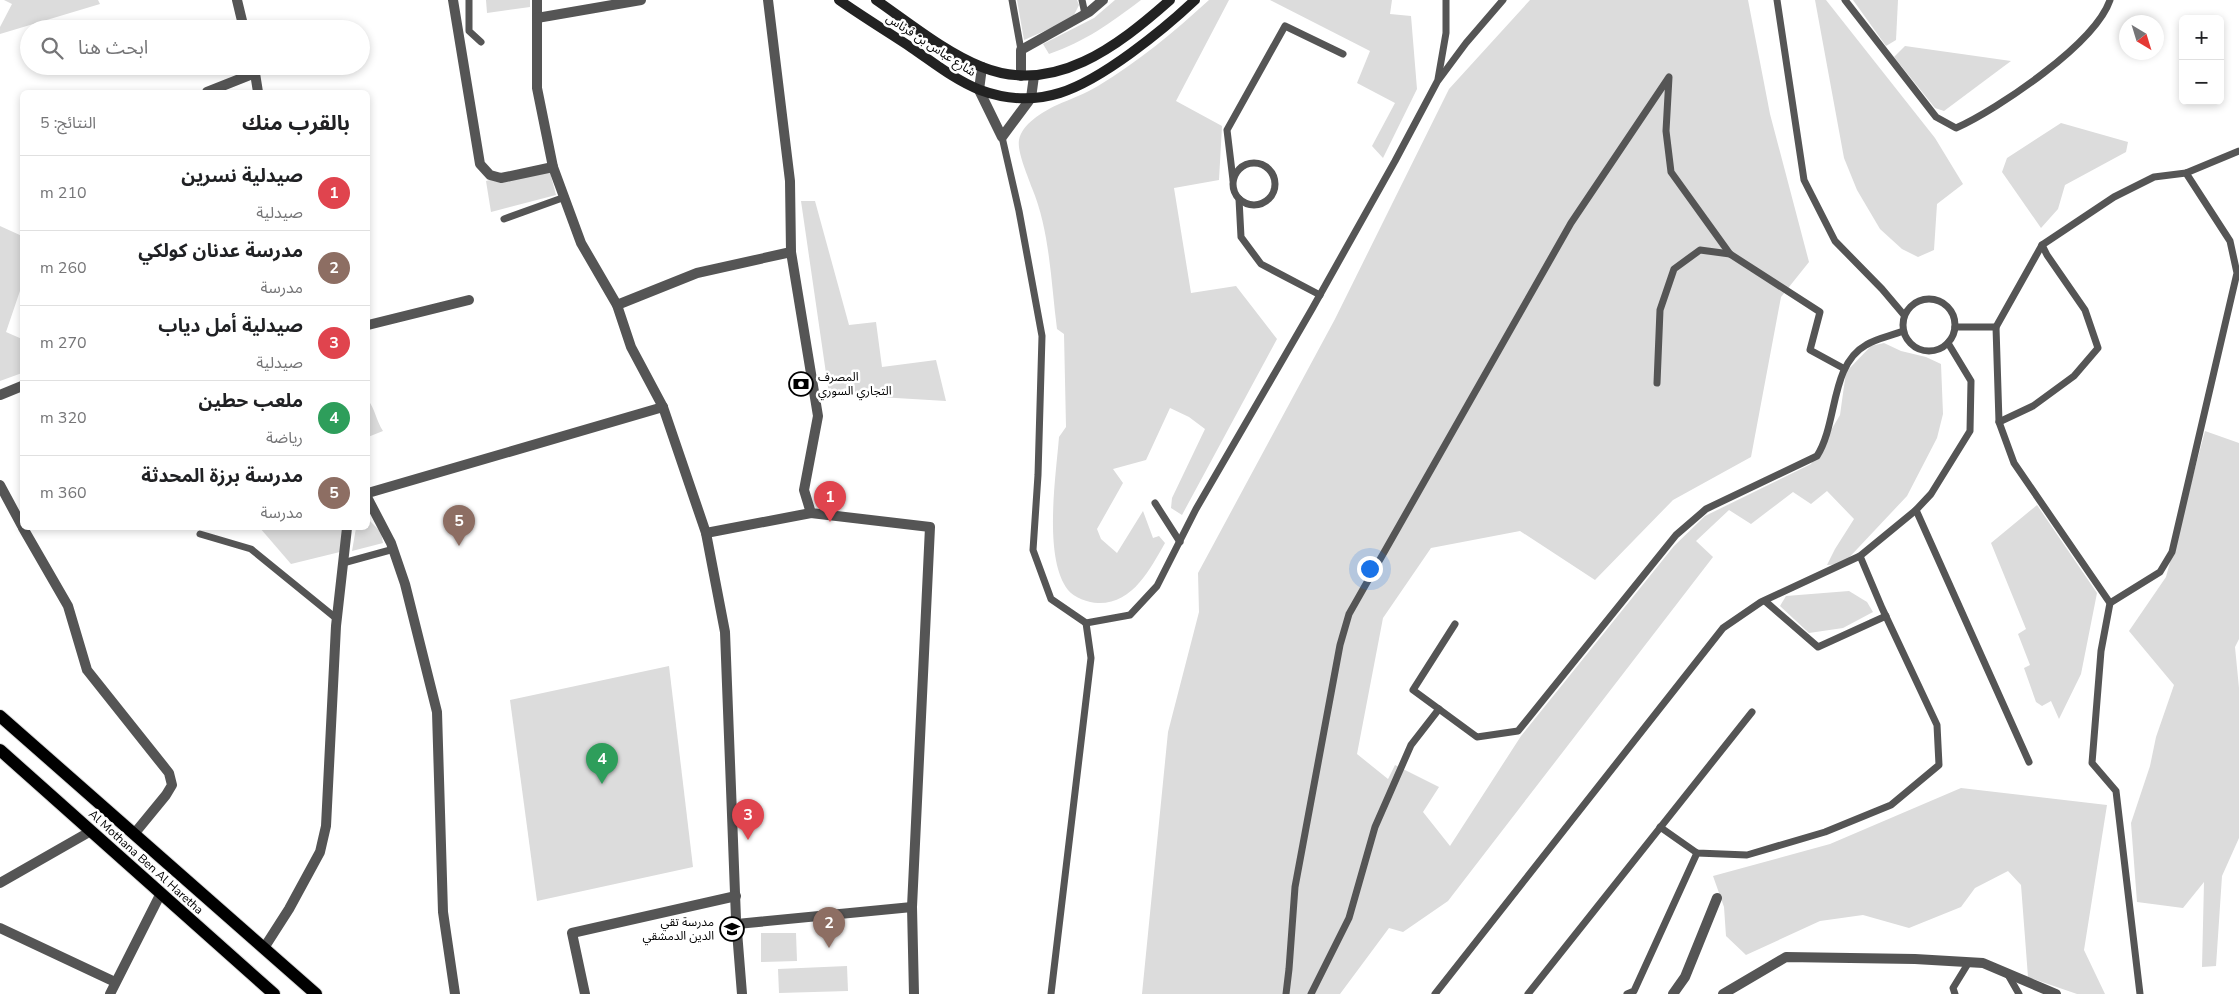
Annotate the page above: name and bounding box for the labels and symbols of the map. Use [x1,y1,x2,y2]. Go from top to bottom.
street label: شارع عباس بن فرناس [883,10,979,81]
north arrow [2119,15,2164,60]
place label: المصرف التجاري السوري [818,369,892,401]
bank icon: المصرف التجاري السوري [788,371,814,397]
pin: 1 [814,481,846,522]
pin: 5 [443,505,475,546]
your location [1357,556,1383,582]
pin: 4 [586,743,618,784]
pin: 3 [732,799,764,840]
street label: Al Mothana Ben Al Haretha [85,806,207,918]
pin: 2 [813,907,845,948]
place label: مدرسة تقي الدين الدمشقي [643,914,714,946]
school or university icon: مدرسة تقي الدين الدمشقي [719,916,745,942]

